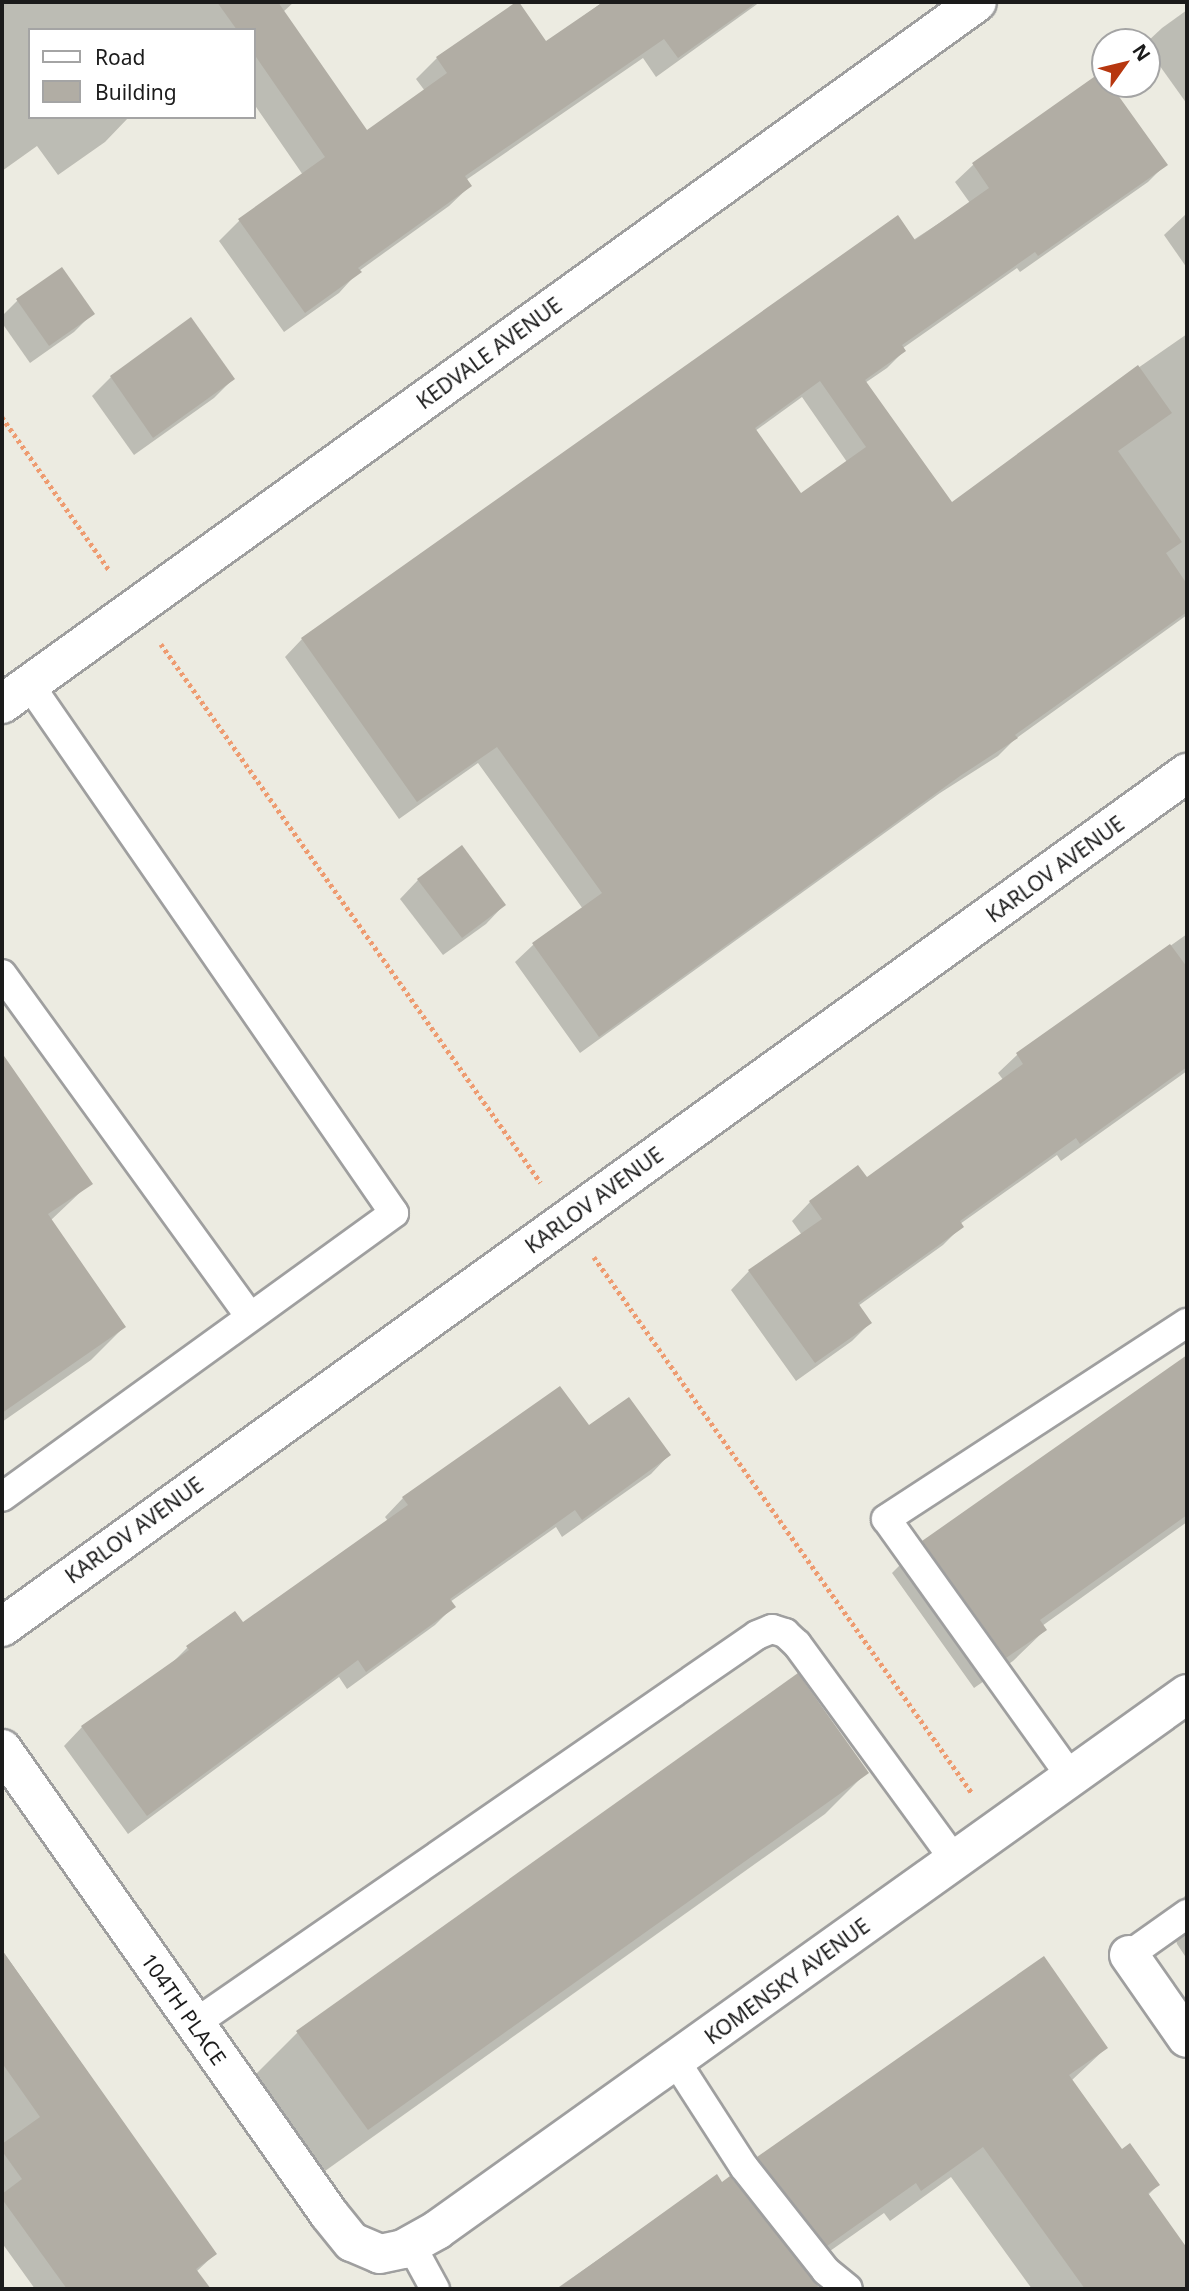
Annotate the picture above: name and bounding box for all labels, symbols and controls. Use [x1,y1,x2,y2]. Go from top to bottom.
legend [28,28,256,119]
north arrow [1091,28,1161,98]
text: N [1127,39,1157,66]
text: Road [95,43,145,71]
text: Building [95,78,177,106]
street label: KEDVALE AVENUE [412,292,566,414]
street label: KARLOV AVENUE [981,811,1129,927]
street label: KARLOV AVENUE [520,1142,668,1258]
street label: KARLOV AVENUE [60,1472,208,1588]
street label: KOMENSKY AVENUE [700,1913,874,2049]
street label: 104TH PLACE [136,1948,232,2070]

